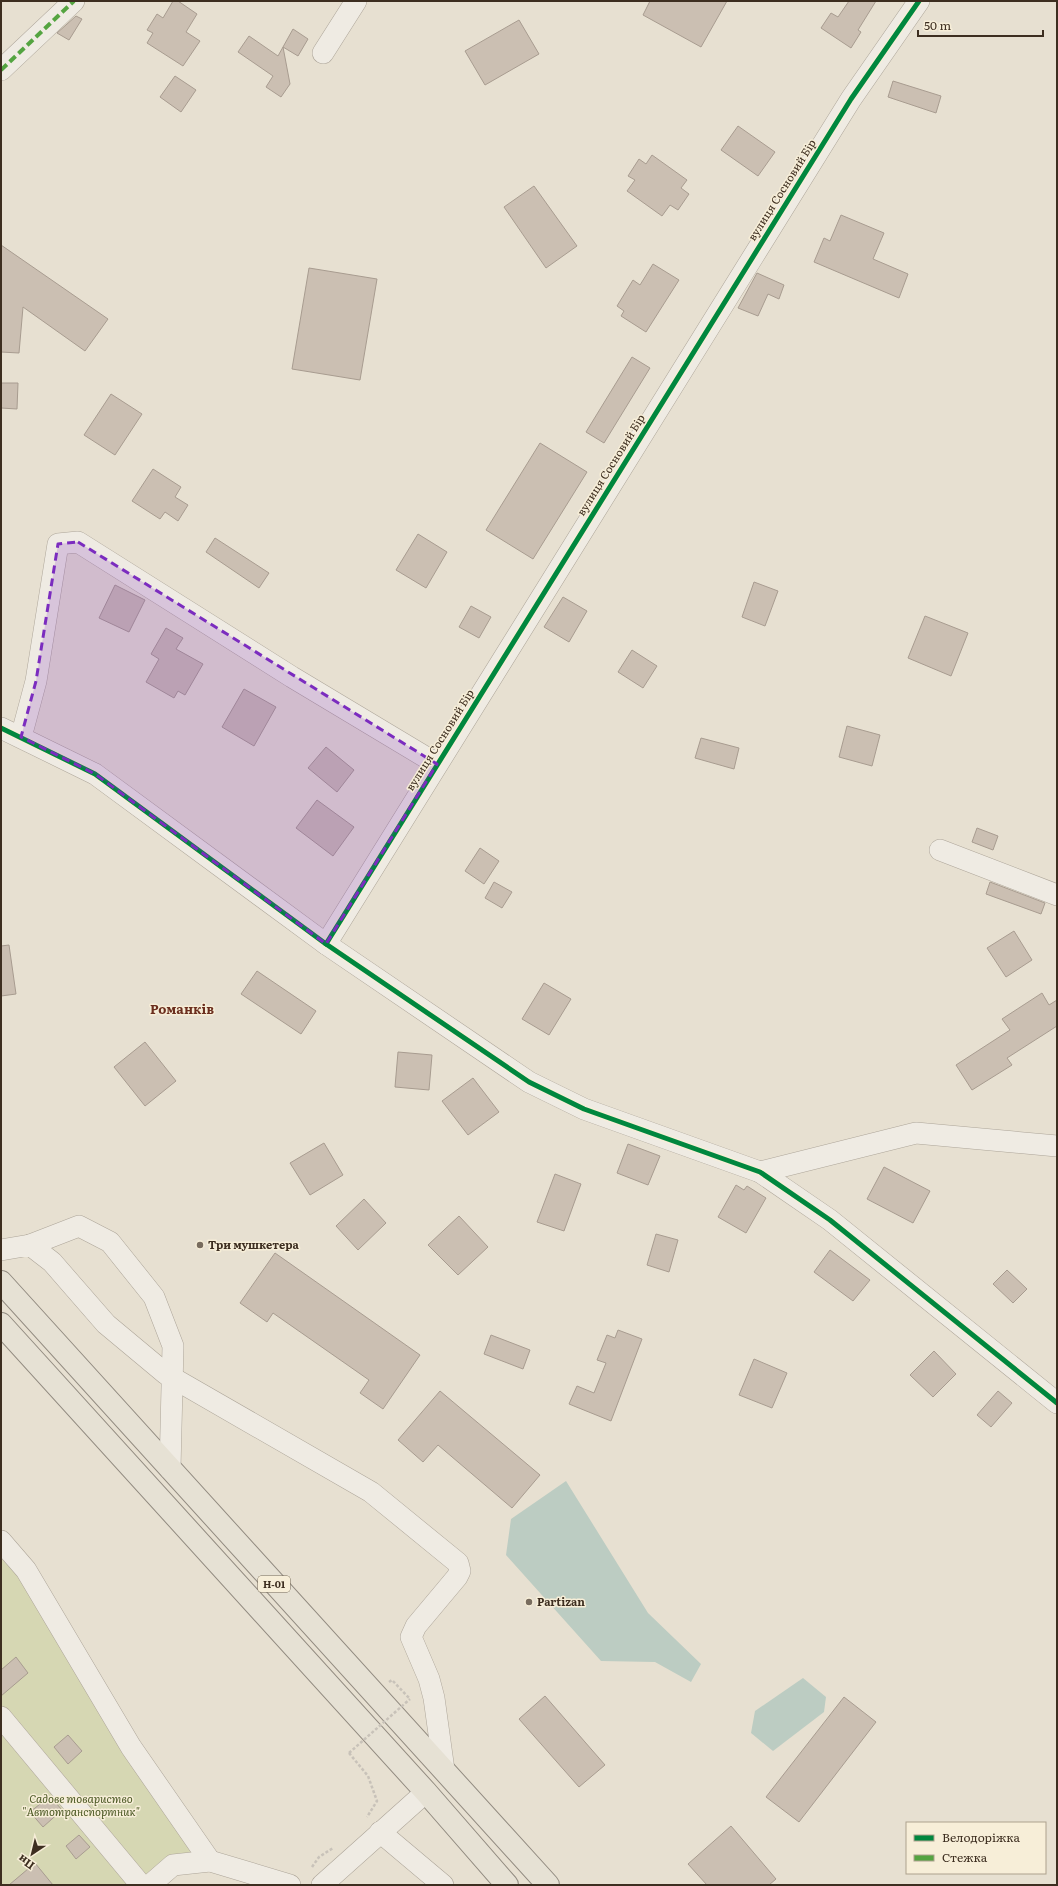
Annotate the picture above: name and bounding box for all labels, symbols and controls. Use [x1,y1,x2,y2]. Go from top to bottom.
scale bar [918,12,1043,38]
text: 50 m [924,16,951,34]
street label: вулиця Сосновий Бір [743,135,819,243]
street label: вулиця Сосновий Бір [572,410,648,518]
street label: вулиця Сосновий Бір [401,685,477,793]
district label: Романків [150,999,214,1018]
place label: Три мушкетера [208,1236,299,1252]
marker: Три мушкетера [195,1240,205,1250]
road number: Н-01 [258,1576,290,1592]
place label: Partizan [537,1593,585,1609]
marker: Partizan [524,1597,534,1607]
park label: Садове товариство "Автотранспортник" [22,1790,140,1819]
legend [906,1822,1046,1874]
text: Велодоріжка [942,1828,1020,1846]
north arrow [12,1834,52,1874]
text: Стежка [942,1848,988,1866]
text: Пн [14,1851,37,1874]

